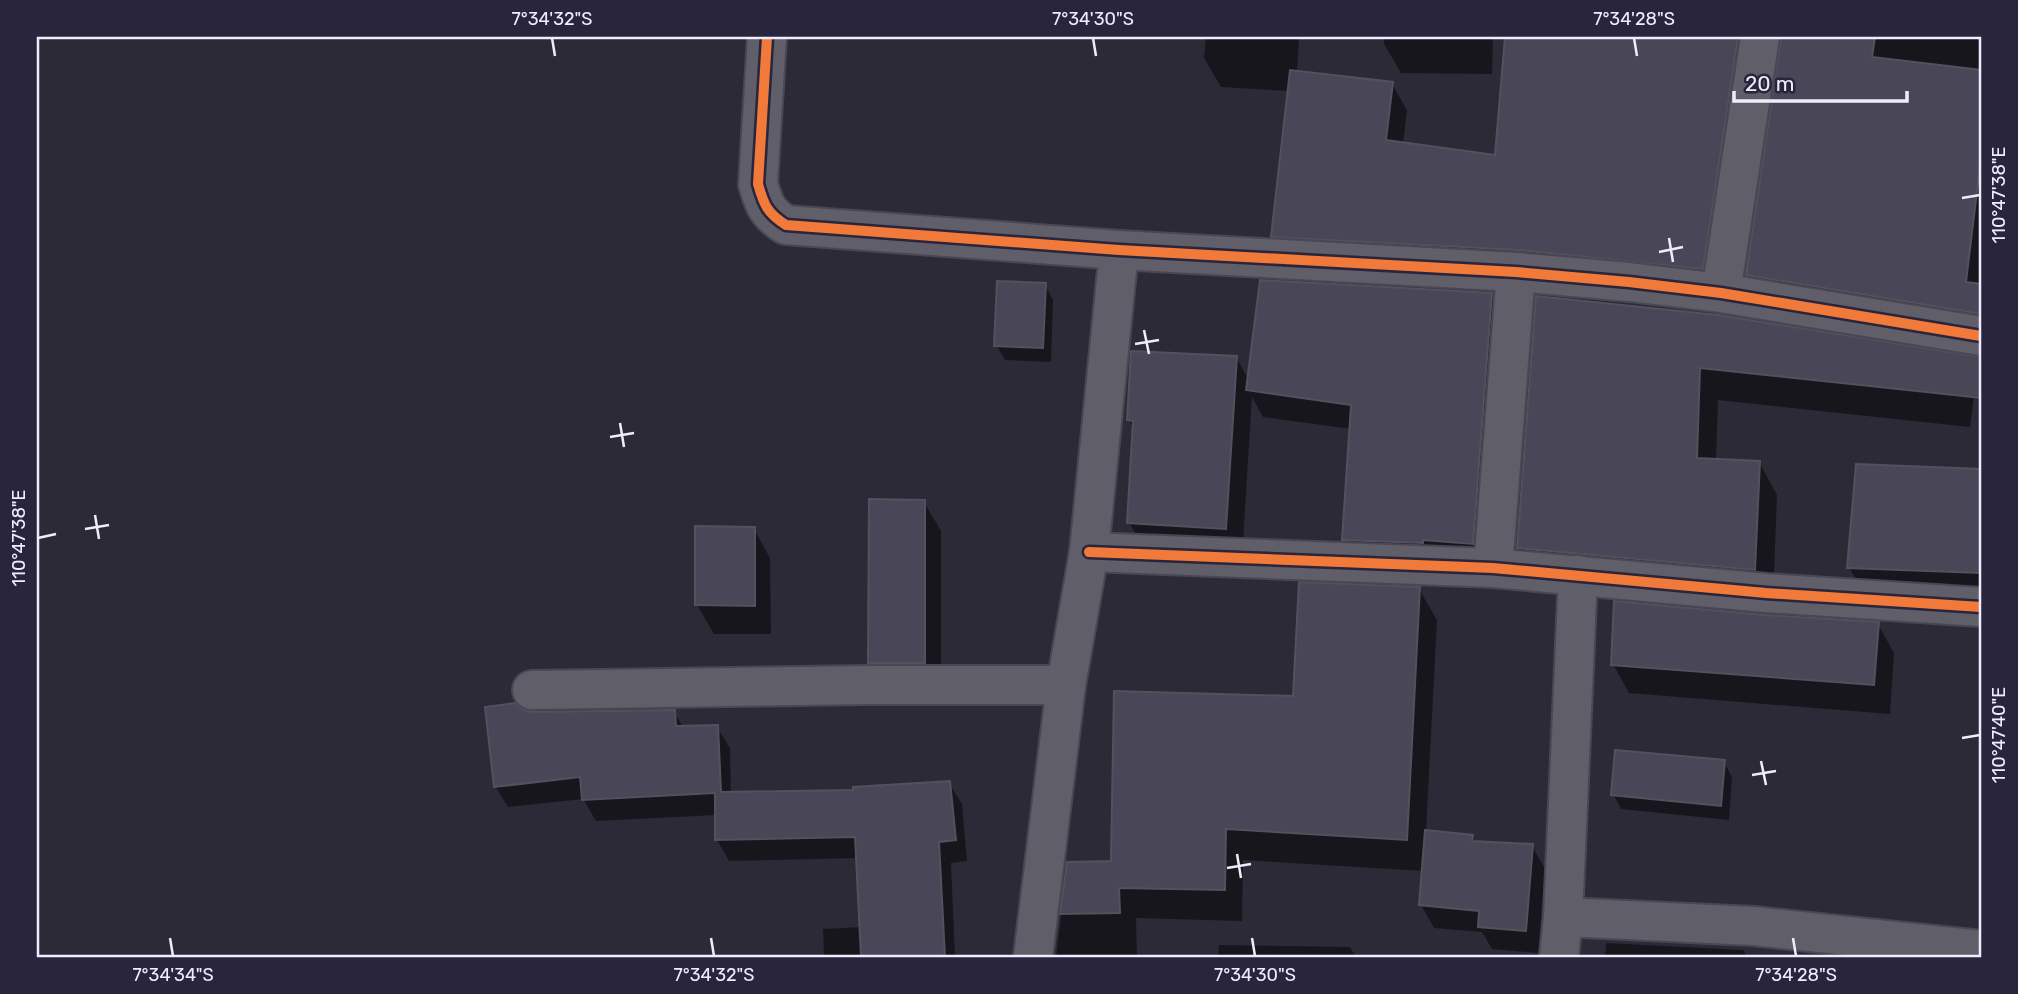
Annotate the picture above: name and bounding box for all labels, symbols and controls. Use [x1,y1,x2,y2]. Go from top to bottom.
text: 7°34'32"S [511,8,593,30]
text: 7°34'30"S [1052,8,1134,30]
text: 7°34'28"S [1593,8,1675,30]
scale bar [1734,60,1908,104]
text: 20 m [1745,71,1794,96]
text: 110°47'38"E [1988,147,2010,243]
text: 110°47'38"E [8,490,30,586]
text: 110°47'40"E [1988,687,2010,783]
text: 7°34'34"S [132,964,214,986]
text: 7°34'32"S [673,964,755,986]
text: 7°34'30"S [1214,964,1296,986]
text: 7°34'28"S [1755,964,1837,986]

